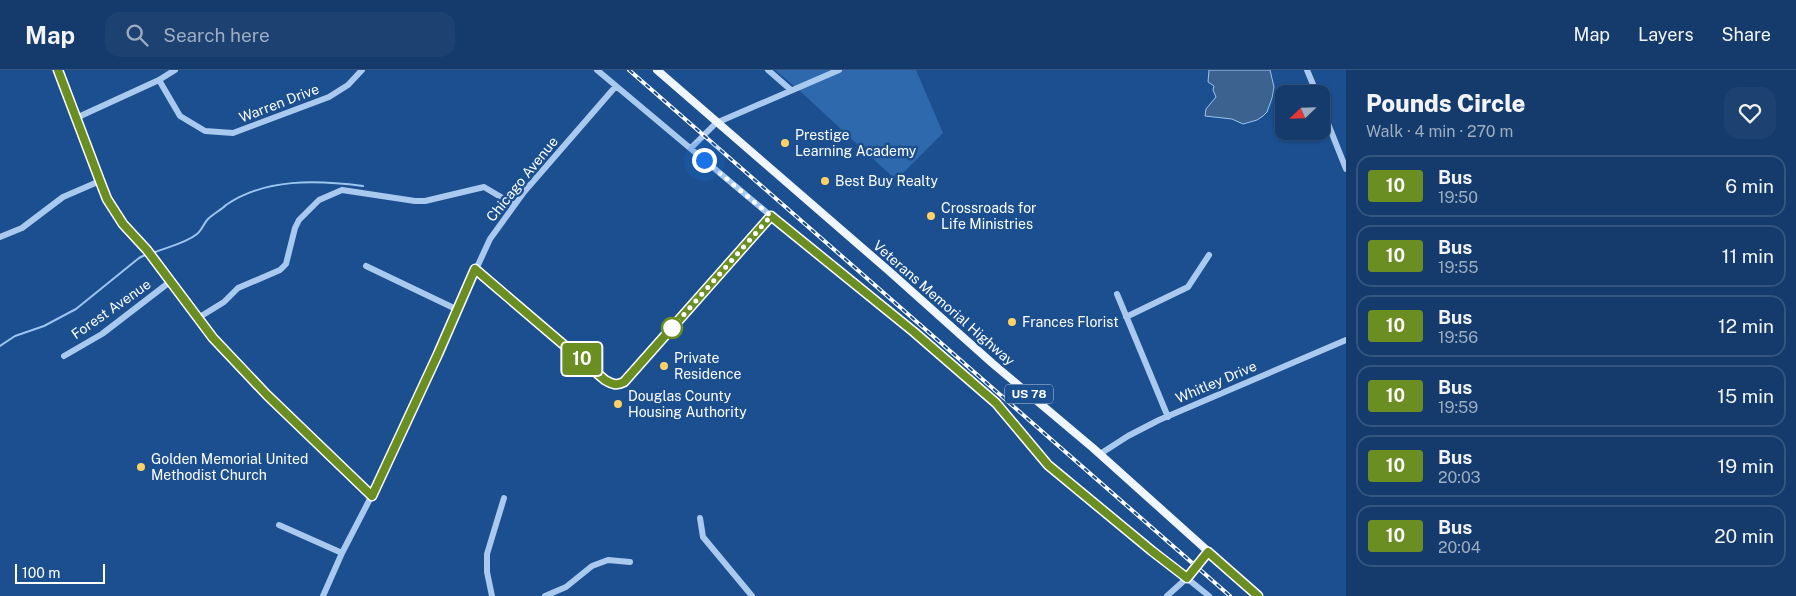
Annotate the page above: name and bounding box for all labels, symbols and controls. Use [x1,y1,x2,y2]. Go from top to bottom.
search box [105,12,455,57]
text: Map [25,21,75,49]
icon: search [123,21,151,49]
text: Search here [163,24,270,46]
text: Map [1574,24,1610,45]
text: Layers [1638,24,1694,45]
text: Share [1722,24,1771,45]
street label: Warren Drive [237,80,321,126]
north arrow [1275,85,1330,140]
map controls [1275,85,1330,140]
button: heart [1724,87,1776,139]
text: Pounds Circle [1366,89,1526,117]
text: Walk · 4 min · 270 m [1366,122,1513,141]
place label: Prestige Learning Academy [795,127,917,159]
street label: Chicago Avenue [483,133,561,225]
marker: Prestige Learning Academy [779,137,791,149]
your location [692,148,717,173]
text: Bus [1438,166,1472,188]
place label: Best Buy Realty [835,173,938,189]
marker: Best Buy Realty [819,175,831,187]
text: 10 [1386,175,1405,196]
text: 6 min [1725,175,1774,197]
text: 19:50 [1438,188,1478,207]
place label: Crossroads for Life Ministries [941,200,1037,232]
marker: Crossroads for Life Ministries [925,210,937,222]
text: Bus [1438,236,1472,258]
street label: Veterans Memorial Highway [870,237,1018,369]
text: 10 [1386,245,1405,266]
text: 11 min [1722,245,1774,267]
text: 19:55 [1438,258,1479,277]
street label: Forest Avenue [68,276,154,342]
text: Bus [1438,306,1472,328]
place label: Frances Florist [1022,314,1119,330]
text: 10 [1386,315,1405,336]
text: 12 min [1718,315,1774,337]
marker: Frances Florist [1006,316,1018,328]
unlabelled marker [661,317,683,339]
text: 19:56 [1438,328,1478,347]
line badge: 10 [560,343,604,375]
text: 10 [572,348,592,369]
place label: Private Residence [674,350,742,382]
street label: Whitley Drive [1173,358,1259,406]
marker: Private Residence [658,360,670,372]
text: Bus [1438,376,1472,398]
road number: US 78 [1005,384,1053,404]
text: 10 [1386,385,1405,406]
text: 15 min [1717,385,1774,407]
place label: Douglas County Housing Authority [628,388,747,420]
marker: Douglas County Housing Authority [612,398,624,410]
text: 19:59 [1438,398,1478,417]
text: Bus [1438,446,1472,468]
place label: Golden Memorial United Methodist Church [151,451,308,483]
text: 10 [1386,455,1405,476]
text: 19 min [1718,455,1774,477]
marker: Golden Memorial United Methodist Church [135,461,147,473]
text: 20:03 [1438,468,1481,487]
text: Bus [1438,516,1472,538]
text: 10 [1386,525,1405,546]
text: 20 min [1714,525,1774,547]
text: 20:04 [1438,538,1481,557]
scale bar [15,561,105,584]
text: 100 m [22,565,60,581]

